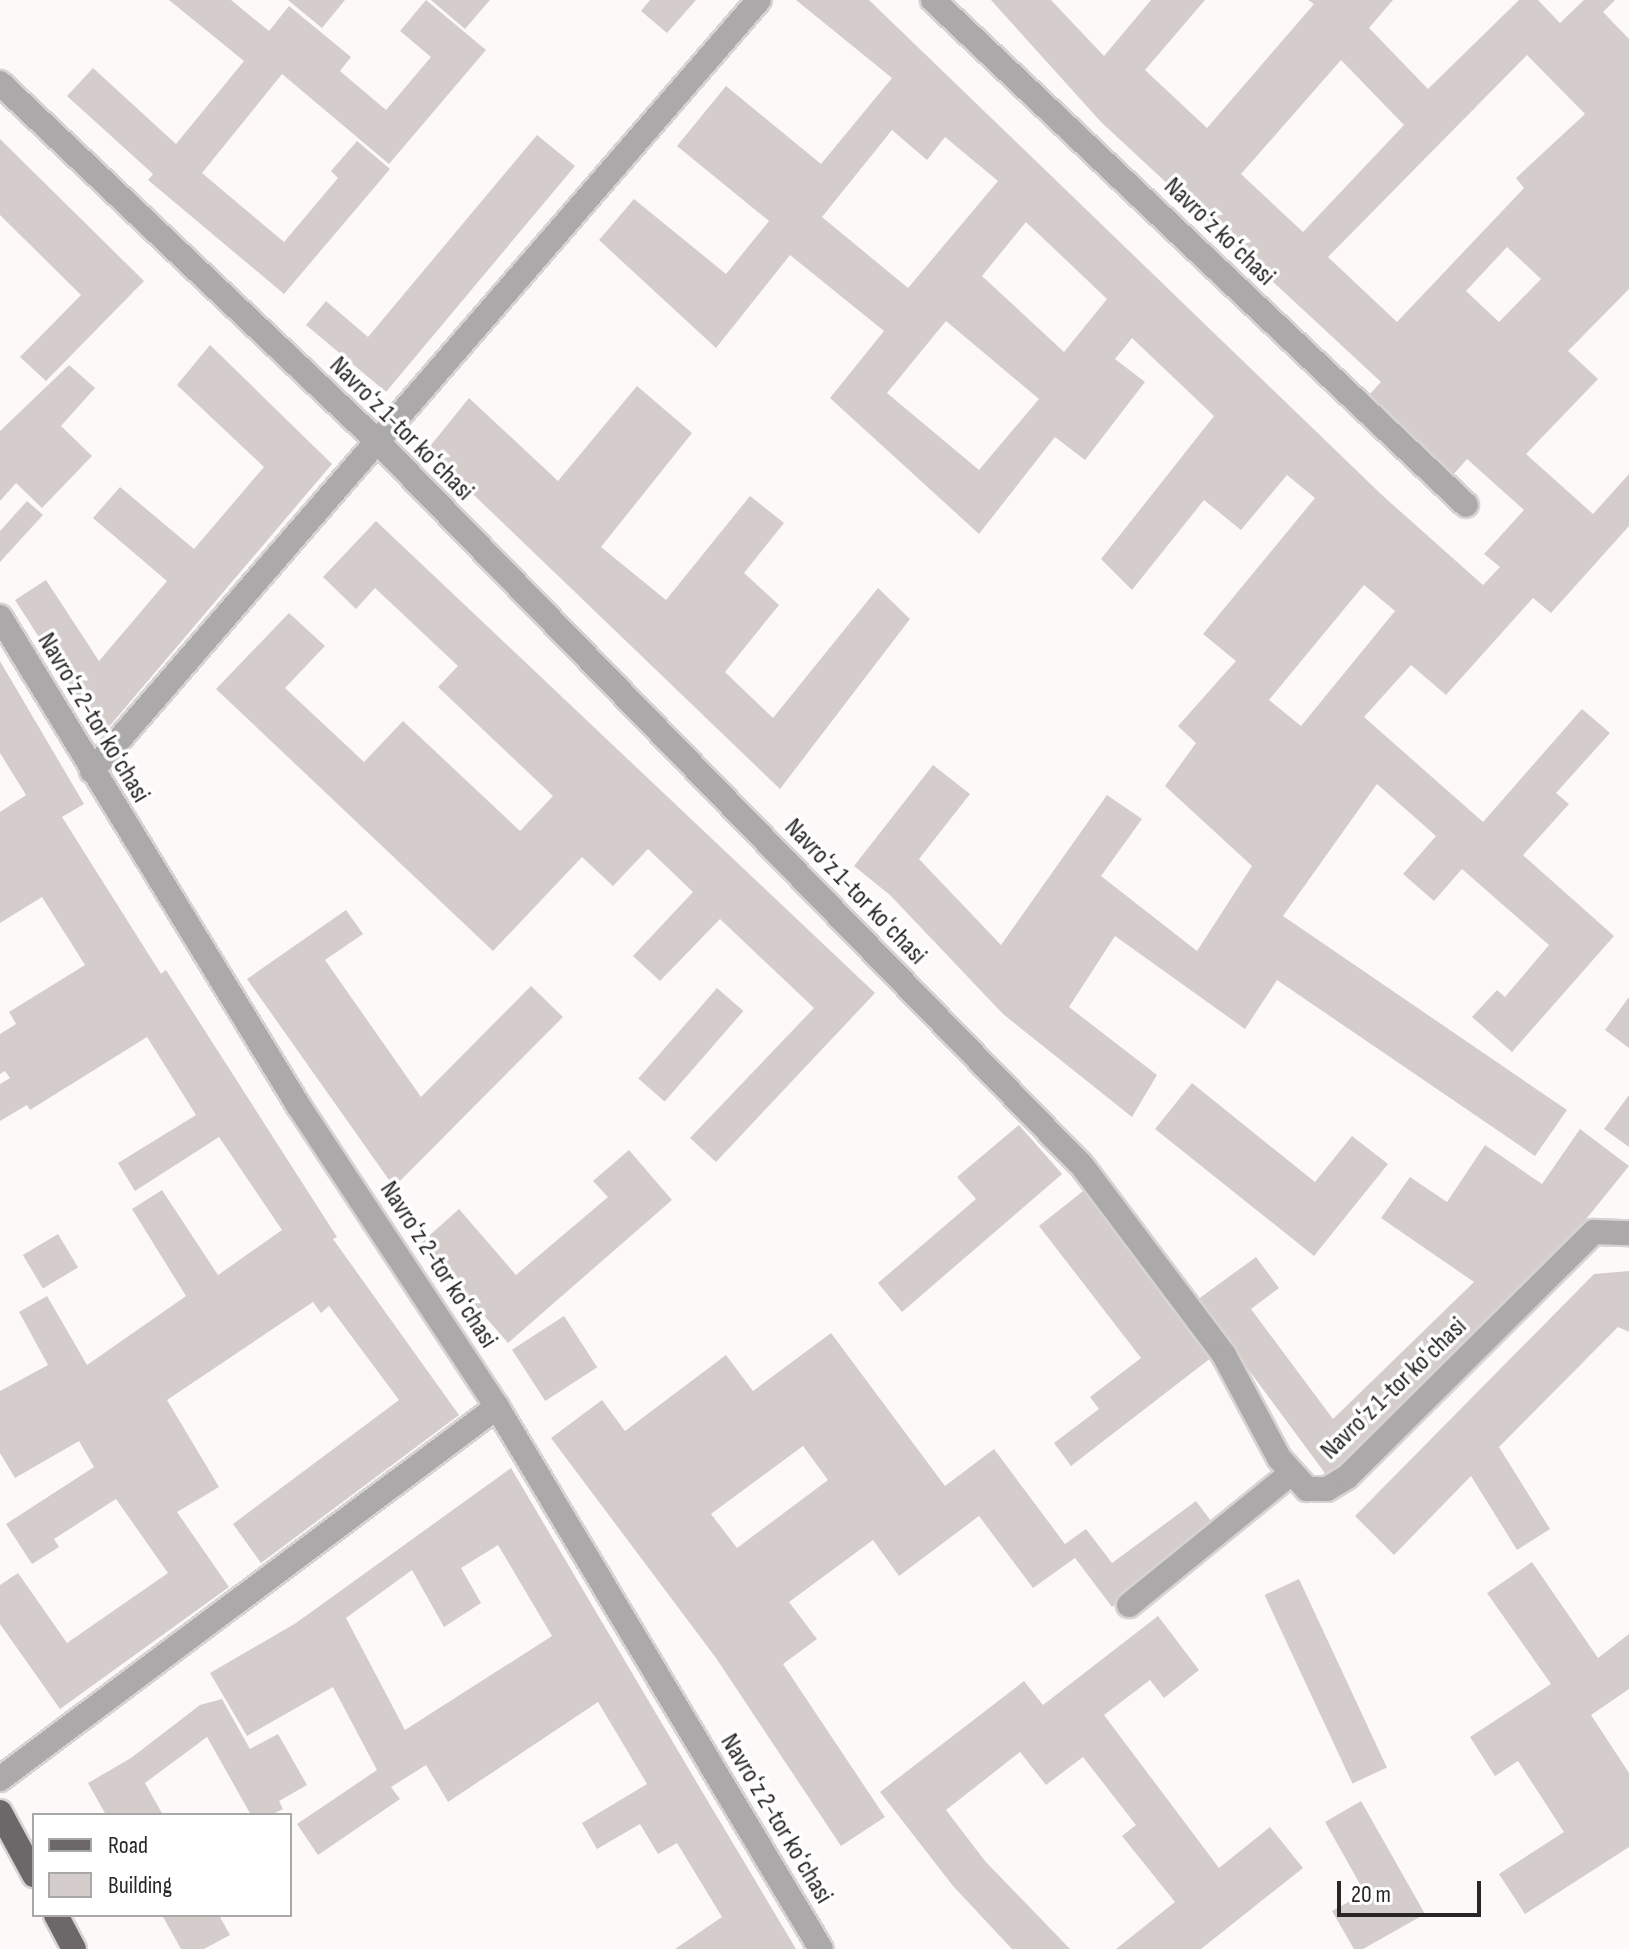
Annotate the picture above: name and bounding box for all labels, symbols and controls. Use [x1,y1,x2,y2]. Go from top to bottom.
street label: Navroʻz koʻchasi [1157,171,1281,293]
street label: Navroʻz 1-tor koʻchasi [323,351,479,507]
street label: Navroʻz 2-tor koʻchasi [30,628,156,808]
street label: Navroʻz 1-tor koʻchasi [778,813,932,971]
street label: Navroʻz 2-tor koʻchasi [373,1176,503,1354]
street label: Navroʻz 1-tor koʻchasi [1315,1312,1473,1466]
street label: Navroʻz 2-tor koʻchasi [713,1729,839,1909]
legend [32,1813,292,1917]
text: Road [108,1831,148,1860]
scale bar [1341,1865,1485,1915]
text: Building [108,1871,172,1900]
text: 20 m [1351,1880,1391,1909]

